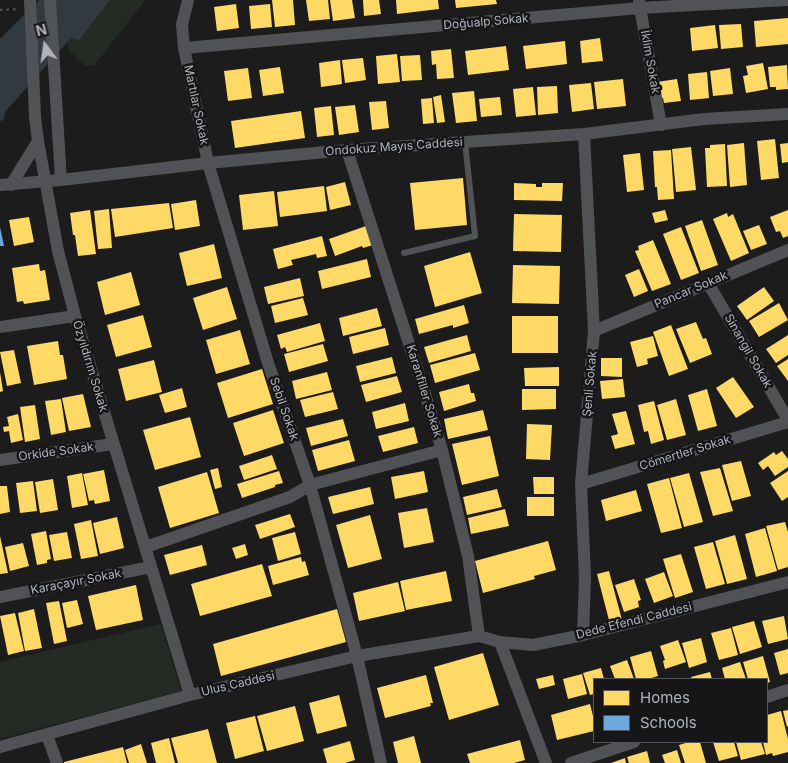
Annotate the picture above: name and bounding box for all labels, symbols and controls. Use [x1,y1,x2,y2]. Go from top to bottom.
street label: Doğualp Sokak [443,11,529,33]
north arrow [20,20,70,70]
text: N [34,20,48,40]
street label: İklim Sokak [637,29,663,95]
street label: Martılar Sokak [180,64,212,146]
street label: Ondokuz Mayıs Caddesi [325,135,463,159]
street label: Pancar Sokak [652,268,730,312]
street label: Sinangil Sokak [721,312,775,390]
street label: Özyıldırım Sokak [69,319,111,413]
street label: Karanfiller Sokak [403,343,445,439]
street label: Şenli Sokak [580,351,600,417]
street label: Sebil Sokak [266,375,302,443]
street label: Cömertler Sokak [638,432,732,474]
street label: Orkide Sokak [17,440,95,464]
street label: Karaçayır Sokak [30,566,122,598]
street label: Dede Efendi Caddesi [575,600,693,642]
street label: Ulus Caddesi [200,669,276,699]
legend [593,678,768,743]
text: Homes [640,688,690,707]
text: Schools [640,713,697,732]

